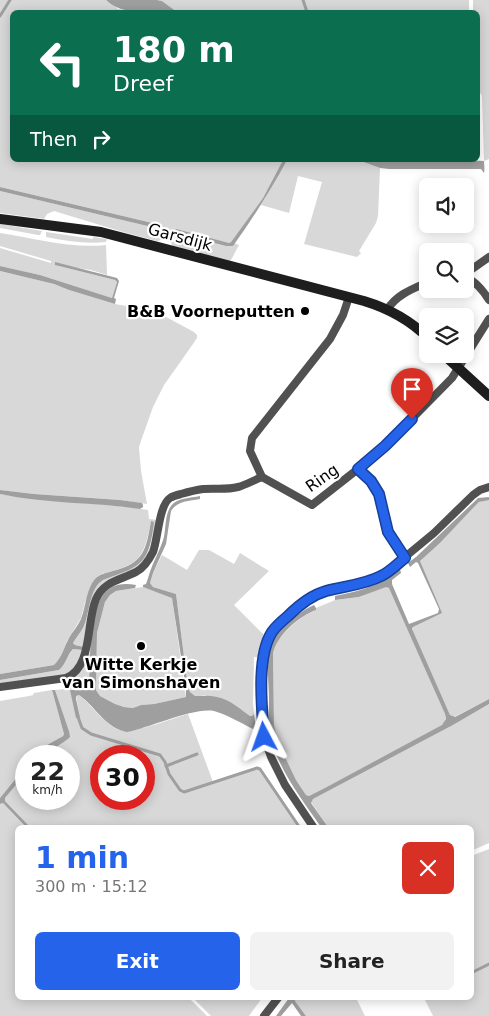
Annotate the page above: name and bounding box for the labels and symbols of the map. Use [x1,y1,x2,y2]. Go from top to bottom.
street label: Garsdijk [146,219,215,255]
place label: B&B Voorneputten [127,302,295,321]
marker: B&B Voorneputten [299,305,311,317]
pin [391,368,433,419]
street label: Ring [302,460,342,496]
marker: Witte Kerkje van Simonshaven [135,640,147,652]
place label: Witte Kerkje van Simonshaven [62,655,220,692]
position arrow [237,710,289,762]
speed limit sign: 30 [90,745,155,810]

